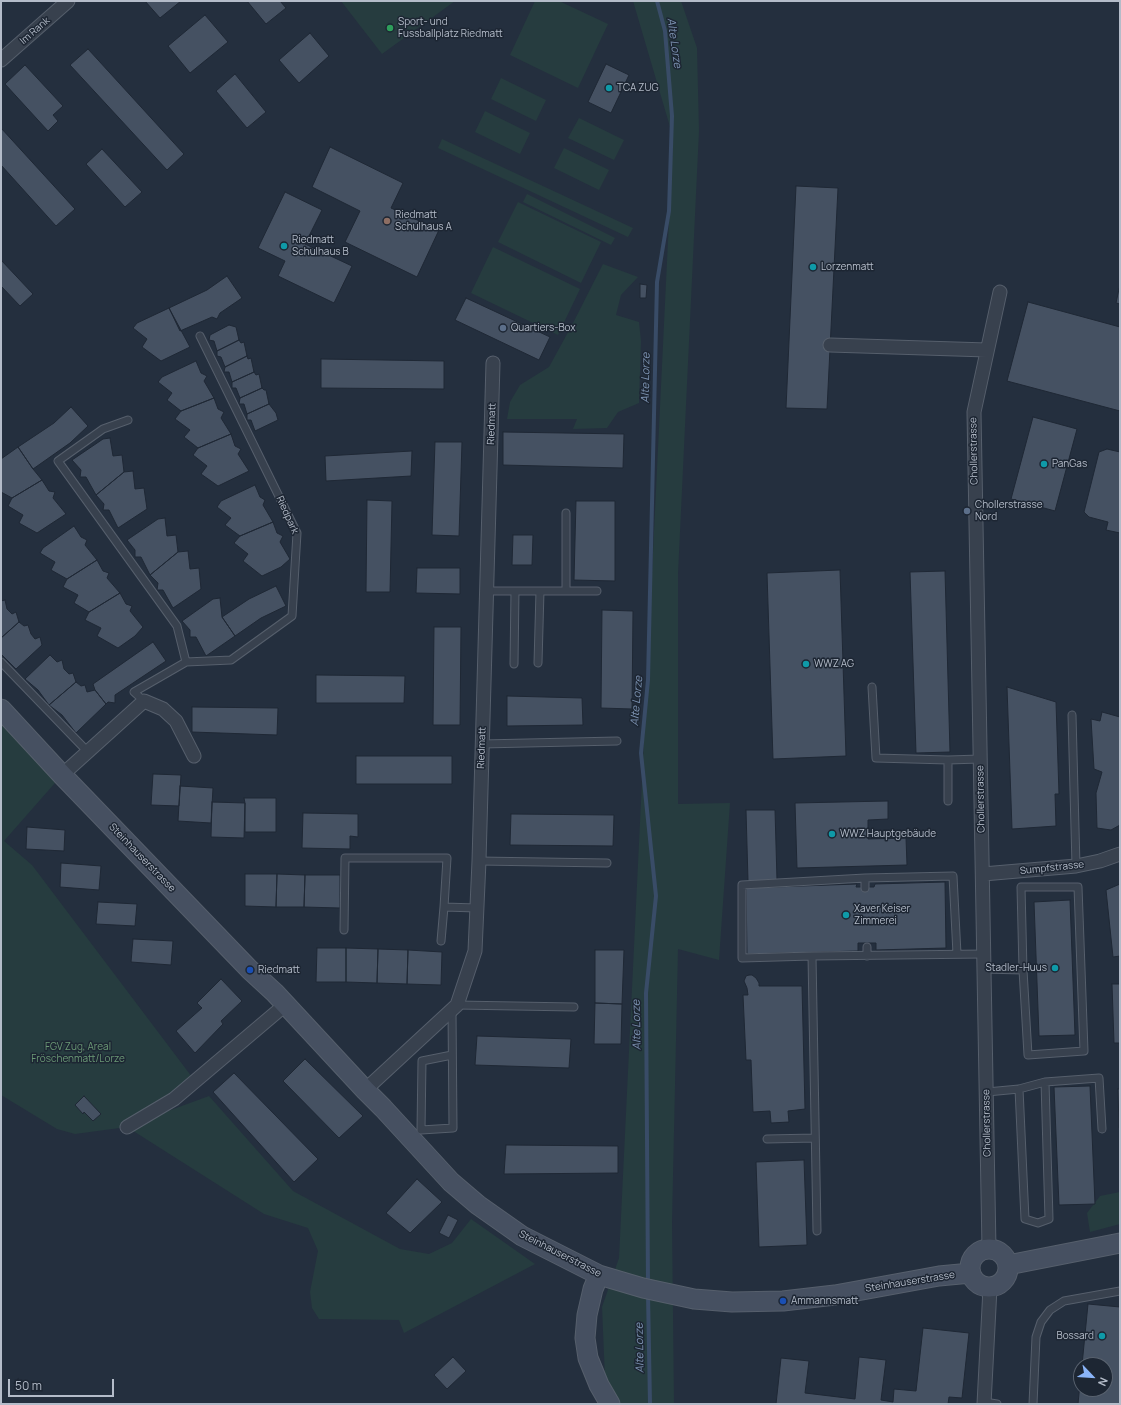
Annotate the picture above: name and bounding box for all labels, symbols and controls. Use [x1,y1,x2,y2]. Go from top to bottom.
street label: Im Rank [18,15,52,47]
place label: Sport- und Fussballplatz Riedmatt [398,16,503,40]
water label: Alte Lorze [664,17,684,69]
marker: Sport- und Fussballplatz Riedmatt [385,23,395,33]
place label: TCA ZUG [617,82,658,94]
marker: TCA ZUG [604,83,614,93]
place label: Riedmatt Schulhaus A [395,209,452,232]
marker: Riedmatt Schulhaus A [382,216,392,226]
place label: Riedmatt Schulhaus B [292,234,349,258]
marker: Riedmatt Schulhaus B [279,241,289,251]
place label: Lorzenmatt [821,261,874,273]
marker: Lorzenmatt [808,262,818,272]
place label: Quartiers-Box [511,322,576,334]
marker: Quartiers-Box [498,323,508,333]
water label: Alte Lorze [639,353,653,403]
street label: Riedmatt [485,403,499,445]
street label: Chollerstrasse [967,417,981,485]
place label: PanGas [1052,458,1087,470]
marker: PanGas [1039,459,1049,469]
street label: Riedpark [273,494,301,536]
place label: Chollerstrasse Nord [975,499,1042,522]
marker: Chollerstrasse Nord [962,506,972,516]
place label: WWZ AG [814,658,854,670]
marker: WWZ AG [801,659,811,669]
water label: Alte Lorze [628,675,646,727]
street label: Riedmatt [475,727,489,769]
street label: Chollerstrasse [974,765,988,833]
street label: Steinhauserstrasse [106,821,178,895]
place label: WWZ Hauptgebäude [840,828,936,840]
marker: WWZ Hauptgebäude [827,829,837,839]
street label: Sumpfstrasse [1019,859,1085,877]
place label: Xaver Keiser Zimmerei [854,903,910,926]
marker: Xaver Keiser Zimmerei [841,910,851,920]
place label: Stadler-Huus [985,962,1047,974]
marker: Stadler-Huus [1050,963,1060,973]
place label: Riedmatt [258,964,300,976]
marker: Riedmatt [245,965,255,975]
water label: Alte Lorze [630,1000,644,1050]
park label: FGV Zug, Areal Fröschenmatt/Lorze [31,1041,125,1064]
street label: Chollerstrasse [980,1089,994,1157]
street label: Steinhauserstrasse [517,1228,603,1280]
street label: Steinhauserstrasse [864,1269,956,1295]
place label: Ammannsmatt [791,1295,858,1307]
marker: Ammannsmatt [778,1296,788,1306]
water label: Alte Lorze [633,1323,647,1373]
place label: Bossard [1057,1330,1094,1342]
marker: Bossard [1097,1331,1107,1341]
north arrow [1073,1357,1113,1397]
scale bar [10,1371,116,1397]
text: N [1095,1375,1112,1389]
text: 50 m [15,1377,42,1394]

